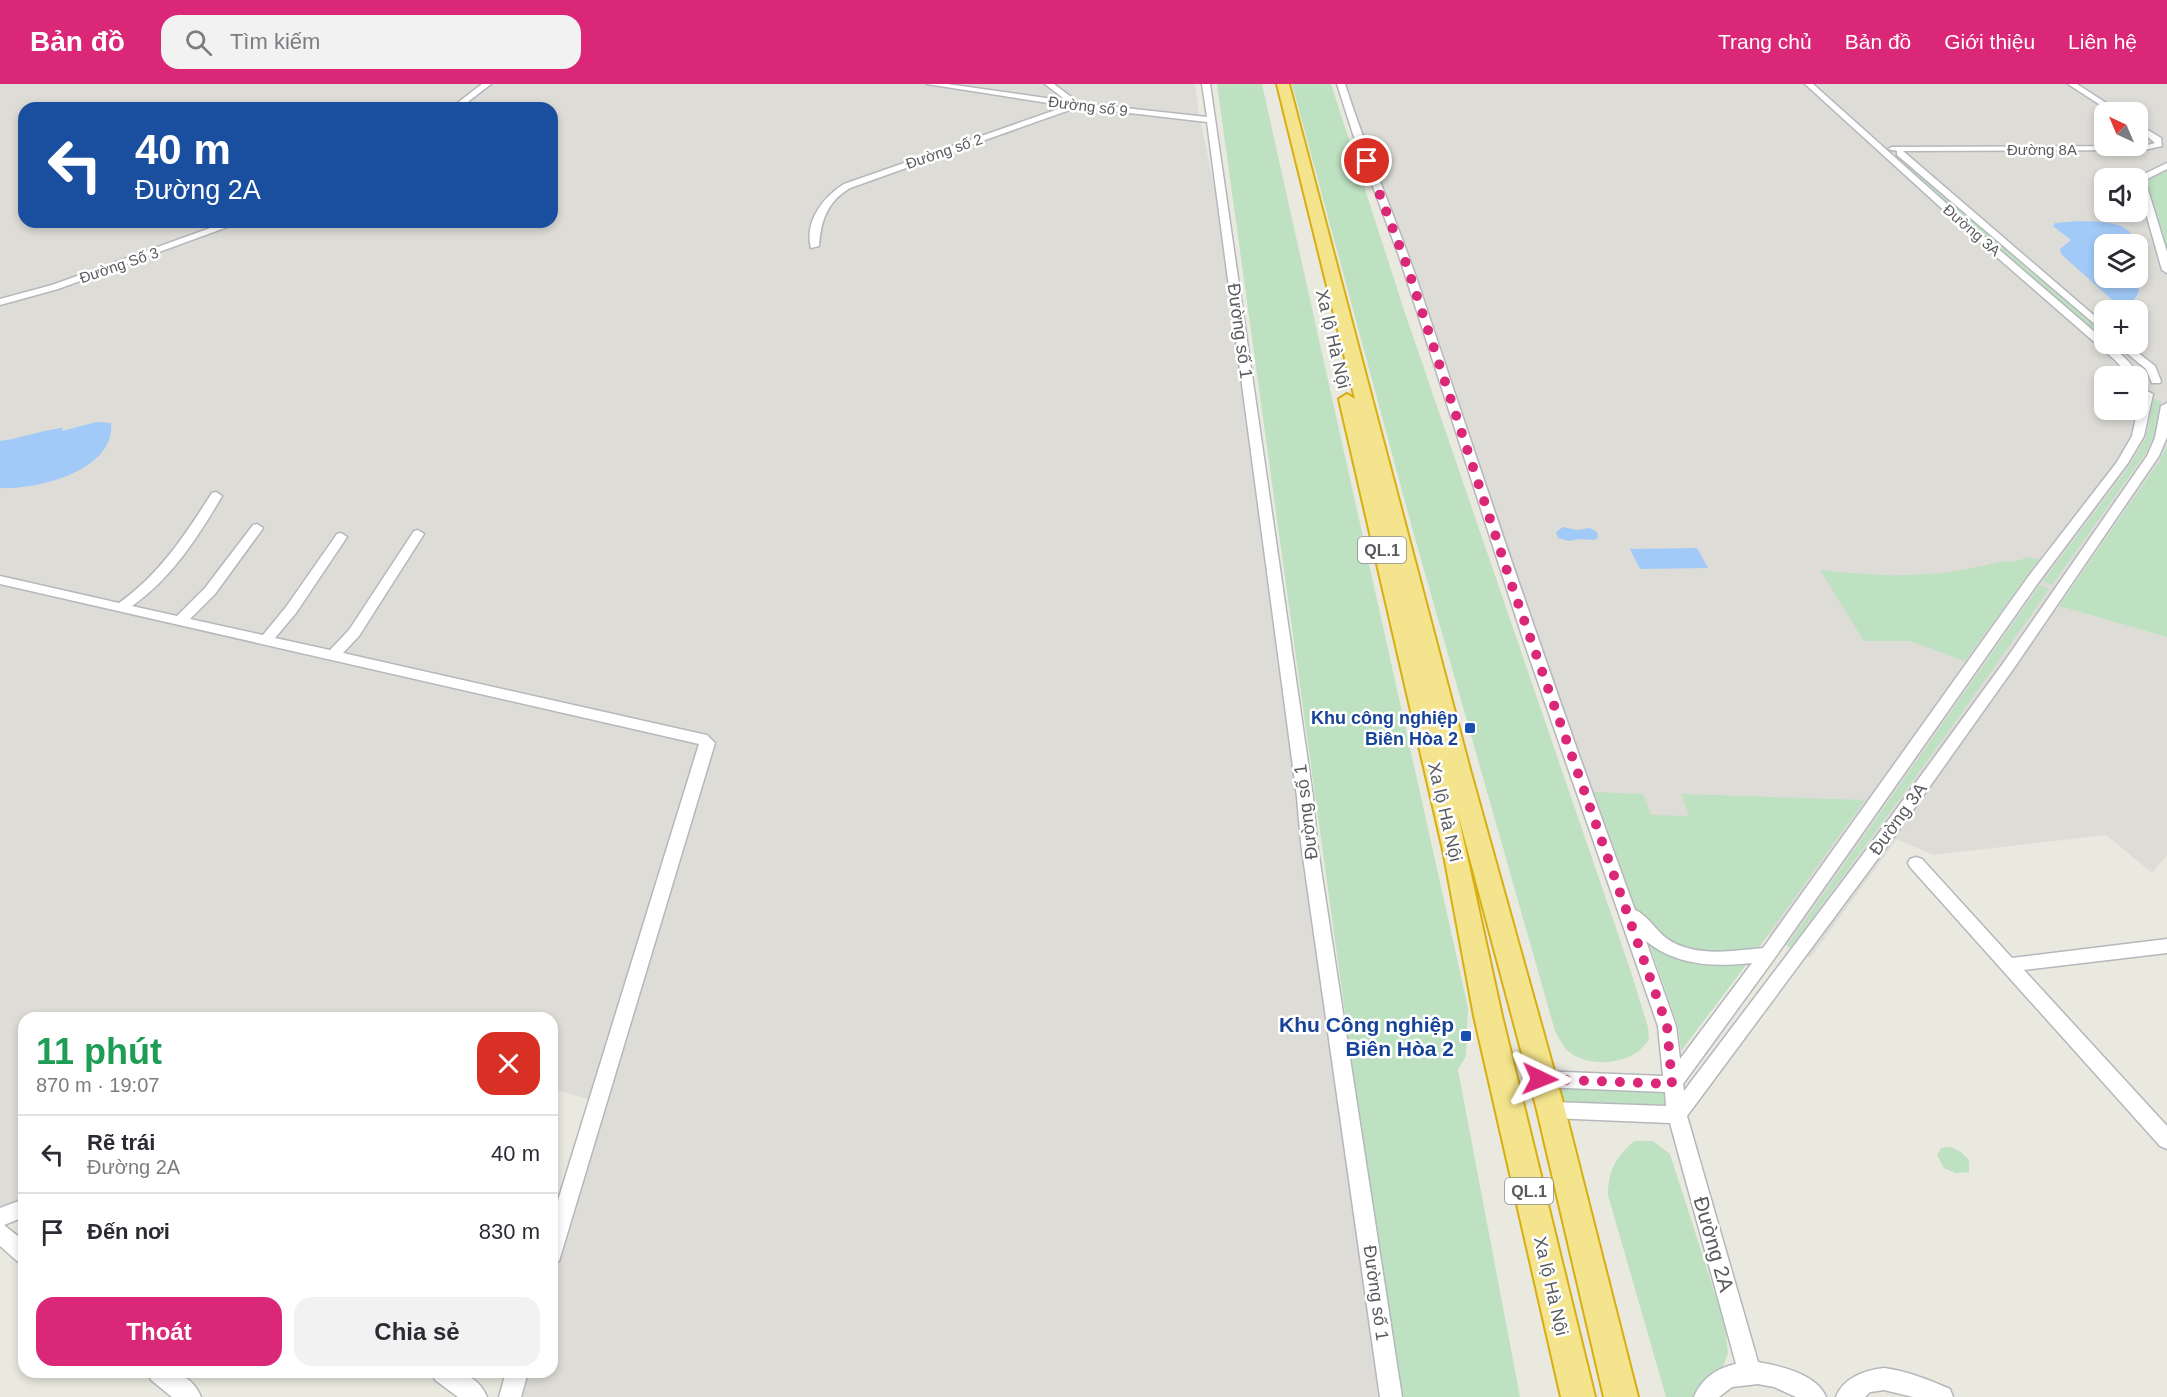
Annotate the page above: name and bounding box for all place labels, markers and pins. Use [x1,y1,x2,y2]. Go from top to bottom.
pin [1341,135,1392,186]
place label: Khu công nghiệp Biên Hòa 2 [1311,708,1458,749]
marker: Khu công nghiệp Biên Hòa 2 [1463,721,1477,735]
place label: Khu Công nghiệp Biên Hòa 2 [1279,1013,1454,1060]
marker: Khu Công nghiệp Biên Hòa 2 [1459,1029,1473,1043]

